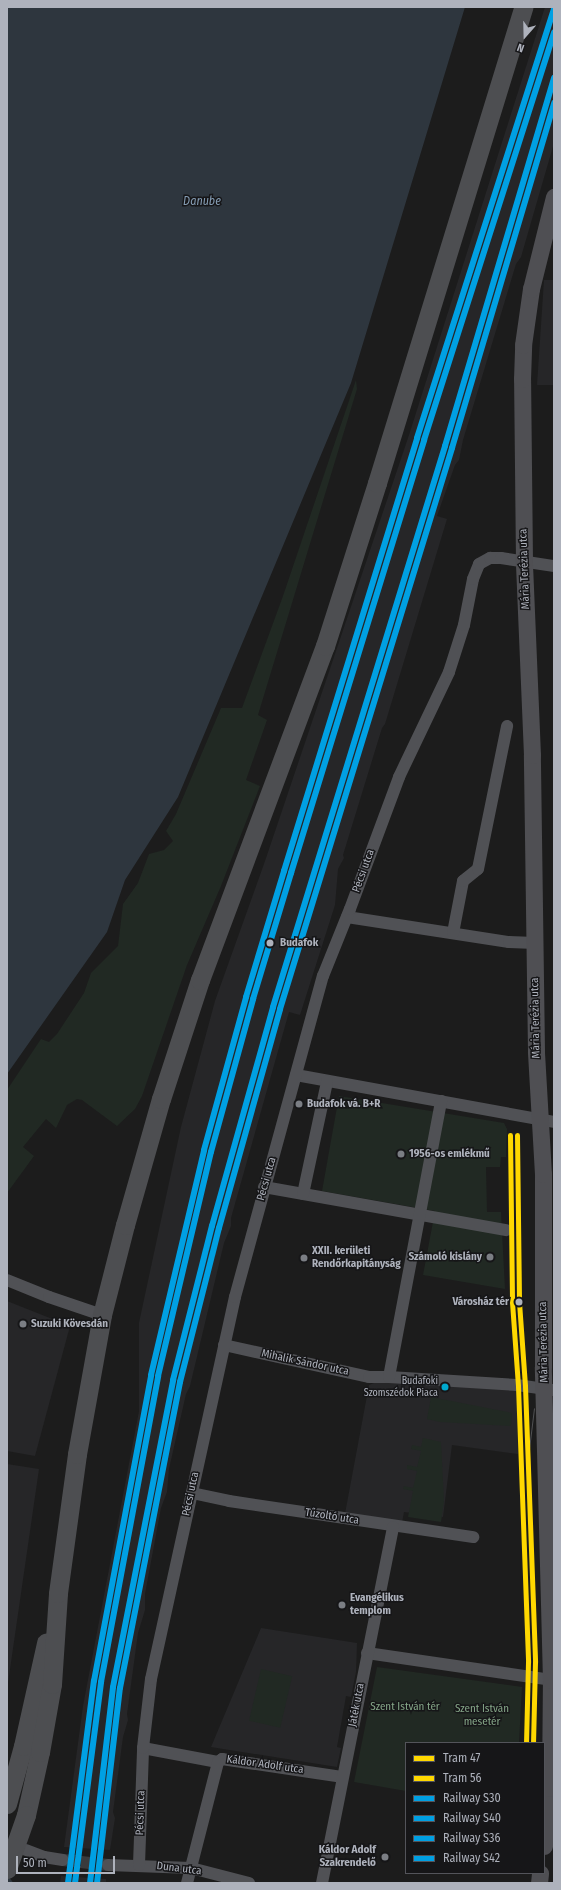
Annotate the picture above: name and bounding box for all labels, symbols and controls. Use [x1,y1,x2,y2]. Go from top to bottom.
north arrow [505,16,545,56]
text: N [515,41,526,55]
water label: Danube [183,195,221,209]
street label: Mária Terézia utca [517,528,533,610]
street label: Pécsi utca [350,848,378,894]
marker: Budafok [263,936,277,950]
place label: Budafok [280,936,318,950]
street label: Mária Terézia utca [529,977,543,1059]
place label: Budafok vá. B+R [307,1097,380,1111]
marker: Budafok vá. B+R [294,1099,304,1109]
place label: 1956-os emlékmű [409,1147,490,1161]
marker: 1956-os emlékmű [396,1149,406,1159]
street label: Pécsi utca [254,1156,280,1202]
place label: XXII. kerületi Rendőrkapitányság [312,1245,401,1271]
place label: Számoló kislány [408,1250,482,1264]
marker: Számoló kislány [485,1252,495,1262]
marker: XXII. kerületi Rendőrkapitányság [299,1253,309,1263]
place label: Városház tér [452,1295,509,1309]
marker: Városház tér [512,1295,526,1309]
street label: Mária Terézia utca [537,1301,551,1383]
place label: Suzuki Kövesdán [31,1317,108,1331]
marker: Suzuki Kövesdán [18,1319,28,1329]
street label: Mihalik Sándor utca [260,1347,350,1379]
place label: Budafoki Szomszédok Piaca [364,1375,438,1398]
marker: Budafoki Szomszédok Piaca [440,1382,450,1392]
street label: Pécsi utca [180,1471,202,1517]
street label: Tűzoltó utca [304,1506,360,1528]
place label: Evangélikus templom [350,1592,404,1618]
marker: Evangélikus templom [337,1600,347,1610]
street label: Játék utca [346,1682,368,1728]
park label: Szent István tér [370,1700,440,1714]
park label: Szent István mesetér [455,1703,509,1729]
legend [405,1742,545,1874]
text: Tram 47 [443,1751,480,1765]
street label: Káldor Adolf utca [226,1753,304,1777]
text: Tram 56 [443,1771,481,1785]
street label: Pécsi utca [134,1790,148,1836]
text: Railway S30 [443,1791,501,1805]
text: Railway S40 [443,1811,501,1825]
text: Railway S36 [443,1831,500,1845]
place label: Káldor Adolf Szakrendelő [319,1844,376,1870]
scale bar [18,1848,117,1874]
marker: Káldor Adolf Szakrendelő [379,1851,391,1863]
text: Railway S42 [443,1851,500,1865]
text: 50 m [23,1856,47,1870]
street label: Duna utca [156,1860,202,1878]

